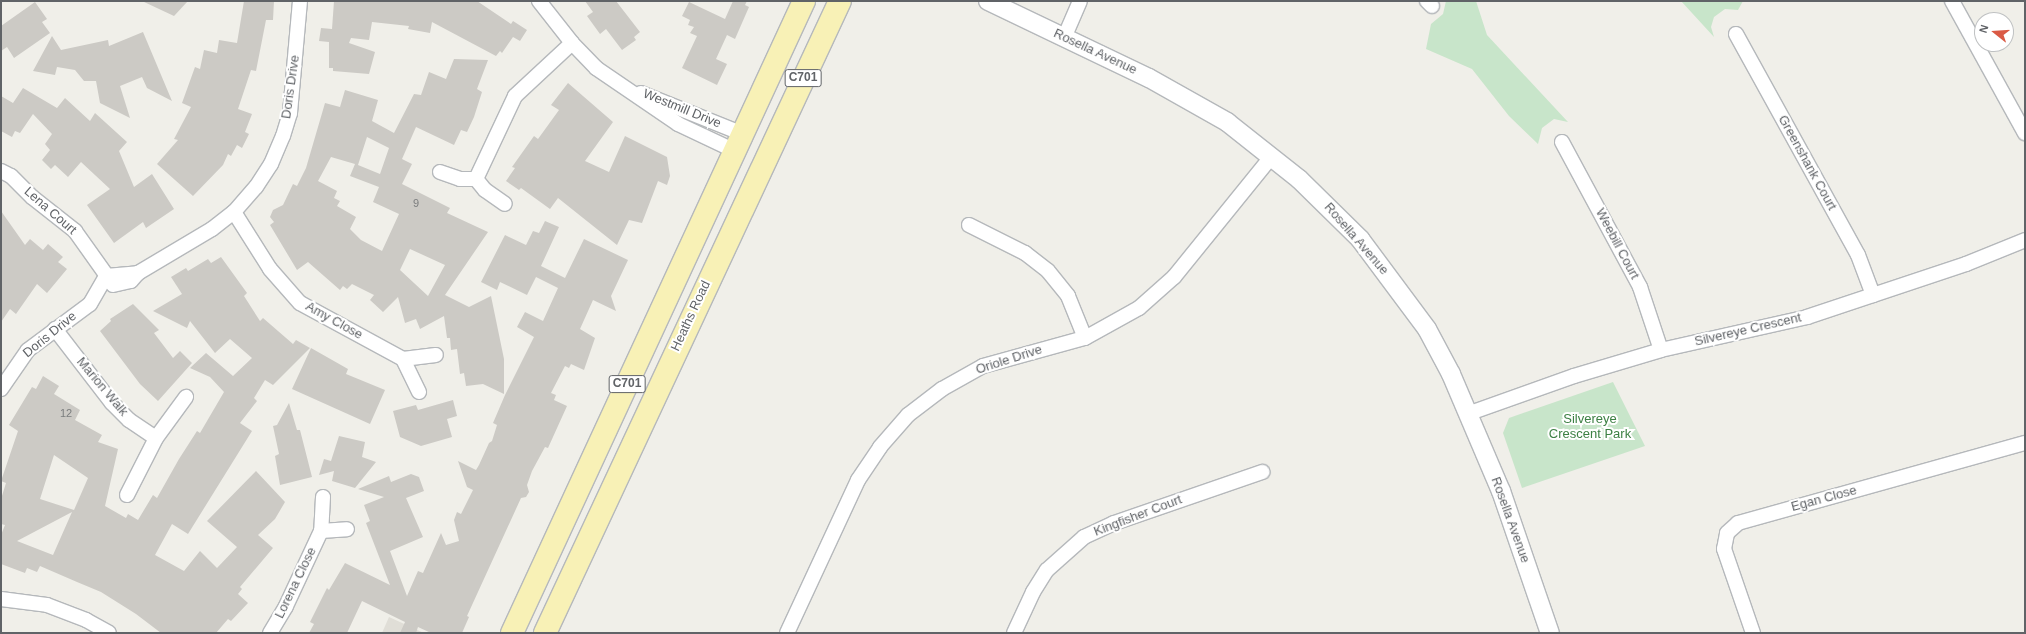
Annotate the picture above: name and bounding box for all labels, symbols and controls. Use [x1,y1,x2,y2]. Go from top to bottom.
north arrow [1974,12,2014,52]
text: N [1977,23,1990,34]
street label: Rosella Avenue [1051,26,1139,78]
street label: Doris Drive [279,54,303,120]
road number: C701 [784,68,822,88]
street label: Westmill Drive [641,86,723,132]
street label: Greenshank Court [1774,113,1840,213]
street label: Lena Court [21,184,79,238]
house number: 9 [413,196,419,210]
street label: Rosella Avenue [1320,200,1392,278]
street label: Weebill Court [1592,206,1642,282]
street label: Heaths Road [668,278,714,354]
street label: Amy Close [303,299,365,343]
street label: Doris Drive [20,309,80,361]
street label: Silvereye Crescent [1693,310,1803,350]
street label: Oriole Drive [974,342,1044,378]
street label: Marion Walk [73,355,131,419]
road number: C701 [608,374,646,394]
house number: 12 [60,406,72,420]
park label: Silvereye Crescent Park [1549,412,1631,443]
street label: Rosella Avenue [1487,475,1533,565]
street label: Egan Close [1790,483,1858,515]
street label: Kingfisher Court [1092,492,1184,540]
street label: Lorena Close [272,545,320,621]

